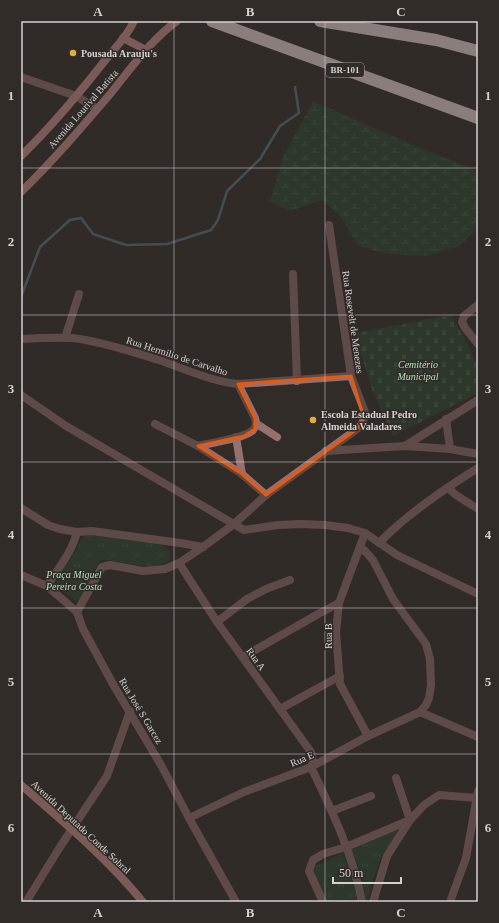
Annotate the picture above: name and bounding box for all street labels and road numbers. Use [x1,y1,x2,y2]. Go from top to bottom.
road number: BR-101 [326,63,364,77]
street label: Avenida Lourival Batista [46,67,120,150]
street label: Rua Rosevelt de Menezes [340,270,366,374]
street label: Rua Hermilio de Carvalho [125,334,229,378]
street label: Rua B [323,623,334,649]
street label: Rua A [244,646,268,673]
street label: Rua José S Garcez [117,676,165,746]
street label: Rua E [288,749,316,769]
street label: Avenida Deputado Conde Sobral [29,778,133,876]

